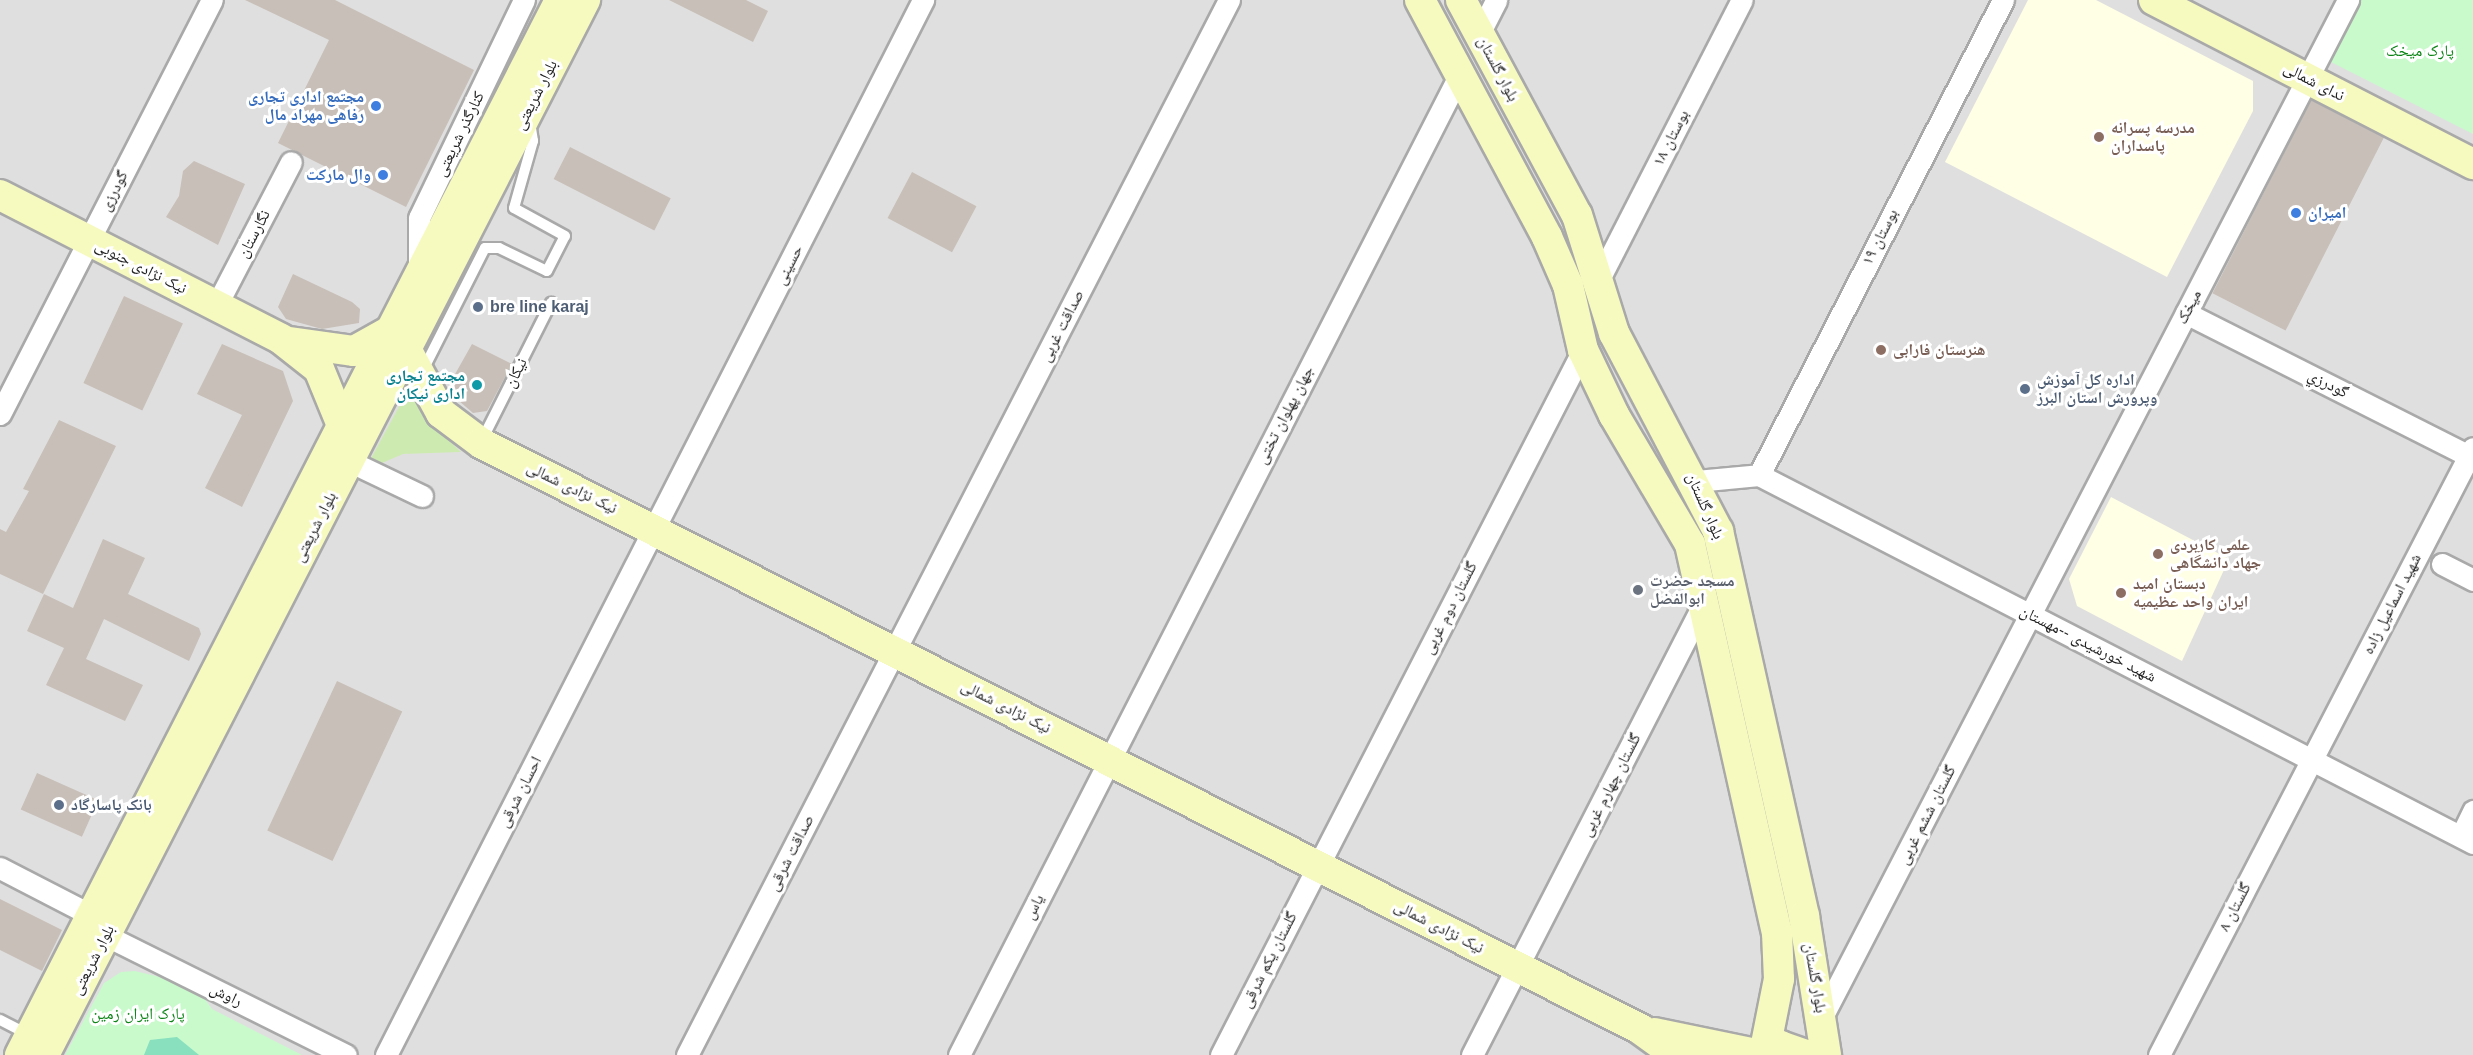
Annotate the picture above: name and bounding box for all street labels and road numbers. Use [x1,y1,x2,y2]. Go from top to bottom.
street label: بلوار گلستان [1473,33,1523,105]
street label: بلوار شریعتی [510,57,562,133]
street label: ندای شمالی [2280,59,2348,105]
street label: کنارگذر شریعتی [431,88,489,180]
street label: بوستان ۱۸ [1649,107,1693,169]
street label: گودرزی [96,167,132,215]
street label: بوستان ۱۹ [1858,206,1902,268]
street label: نگارستان [233,207,275,261]
street label: نیک نژادی جنوبی [92,236,190,298]
street label: حسینی [771,242,807,288]
street label: صداقت غربی [1036,287,1088,365]
street label: میخک [2172,287,2206,327]
street label: نیکان [500,355,532,391]
street label: جهان پهلوان تختی [1252,363,1318,467]
street label: گودرزي [2304,366,2352,402]
street label: نیک نژادی شمالی [524,458,620,518]
street label: بلوار گلستان [1682,470,1728,542]
street label: بلوار شریعتی [289,489,341,565]
street label: شهید اسماعیل زاده [2358,551,2426,657]
street label: گلستان دوم غربی [1418,559,1482,657]
street label: شهید خورشیدی --مهستان [2017,601,2159,687]
street label: نیک نژادی شمالی [958,676,1054,738]
street label: گلستان چهارم غربی [1577,730,1645,840]
street label: احسان شرقی [494,753,546,831]
street label: گلستان ششم غربی [1894,762,1960,868]
street label: صداقت شرقی [764,812,818,894]
street label: گلستان ۸ [2215,879,2255,935]
street label: یاس [1020,891,1048,923]
street label: نیک نژادی شمالی [1391,896,1487,958]
street label: گلستان یکم شرقی [1237,909,1301,1011]
street label: بلوار شریعتی [67,922,119,998]
street label: بلوار گلستان [1799,942,1831,1014]
street label: راوش [207,979,245,1011]

